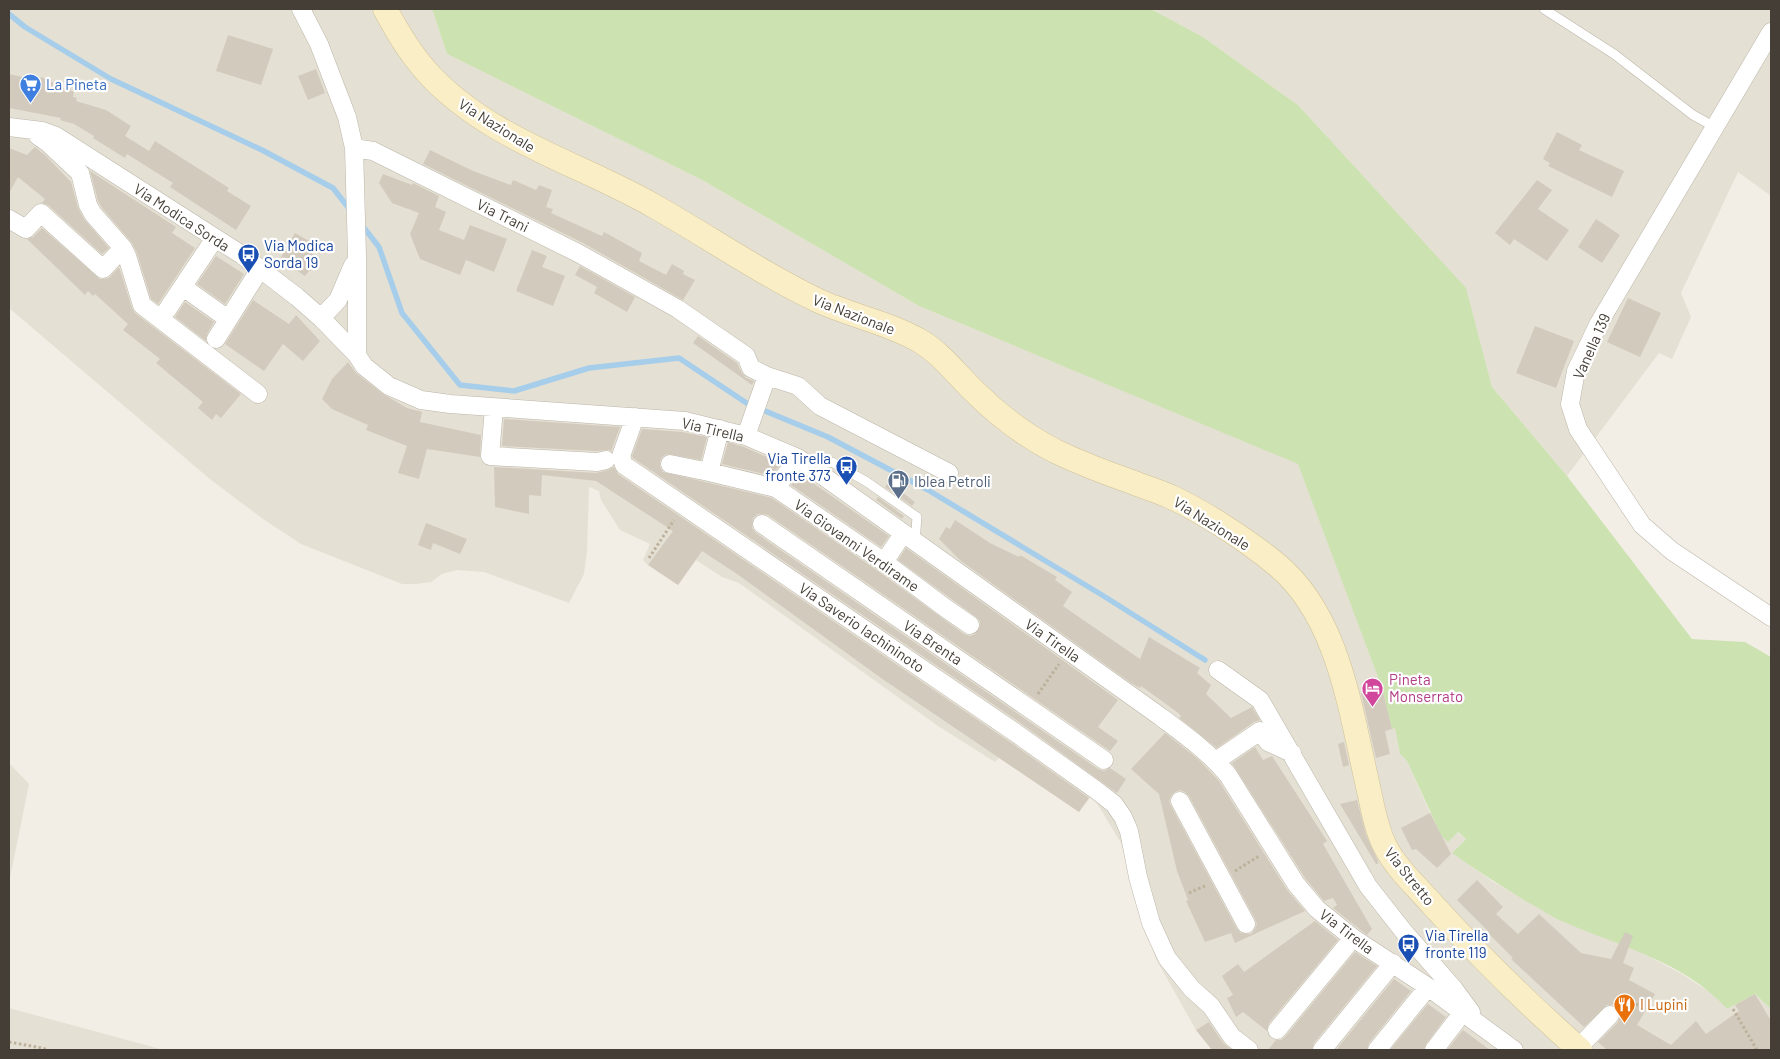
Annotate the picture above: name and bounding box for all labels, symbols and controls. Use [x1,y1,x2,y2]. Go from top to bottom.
supermarket icon: La Pineta [18,72,42,103]
place label: La Pineta [46,75,107,93]
street label: Via Nazionale [455,94,539,156]
street label: Via Modica Sorda [131,179,233,255]
street label: Via Trani [474,195,532,235]
place label: Via Modica Sorda 19 [264,236,334,271]
bus stop icon: Via Modica Sorda 19 [236,242,260,273]
street label: Via Nazionale [810,290,898,338]
street label: Vanella 139 [1569,310,1613,382]
street label: Via Tirella [680,413,746,445]
place label: Via Tirella fronte 373 [765,449,831,484]
bus stop icon: Via Tirella fronte 373 [835,455,859,486]
fuel station icon: Iblea Petroli [886,469,910,500]
place label: Iblea Petroli [914,472,991,490]
street label: Via Nazionale [1170,492,1254,554]
street label: Via Giovanni Verdirame [791,495,923,595]
street label: Via Saverio Iachininoto [796,578,928,676]
street label: Via Tirella [1022,614,1084,666]
street label: Via Brenta [900,616,966,668]
place label: Pineta Monserrato [1389,670,1463,705]
hotel icon: Pineta Monserrato [1361,676,1385,707]
street label: Via Stretto [1381,843,1439,909]
street label: Via Tirella [1316,905,1378,957]
place label: Via Tirella fronte 119 [1425,926,1488,961]
bus stop icon: Via Tirella fronte 119 [1397,932,1421,963]
restaurant icon: I Lupini [1612,992,1636,1023]
place label: I Lupini [1640,995,1687,1013]

